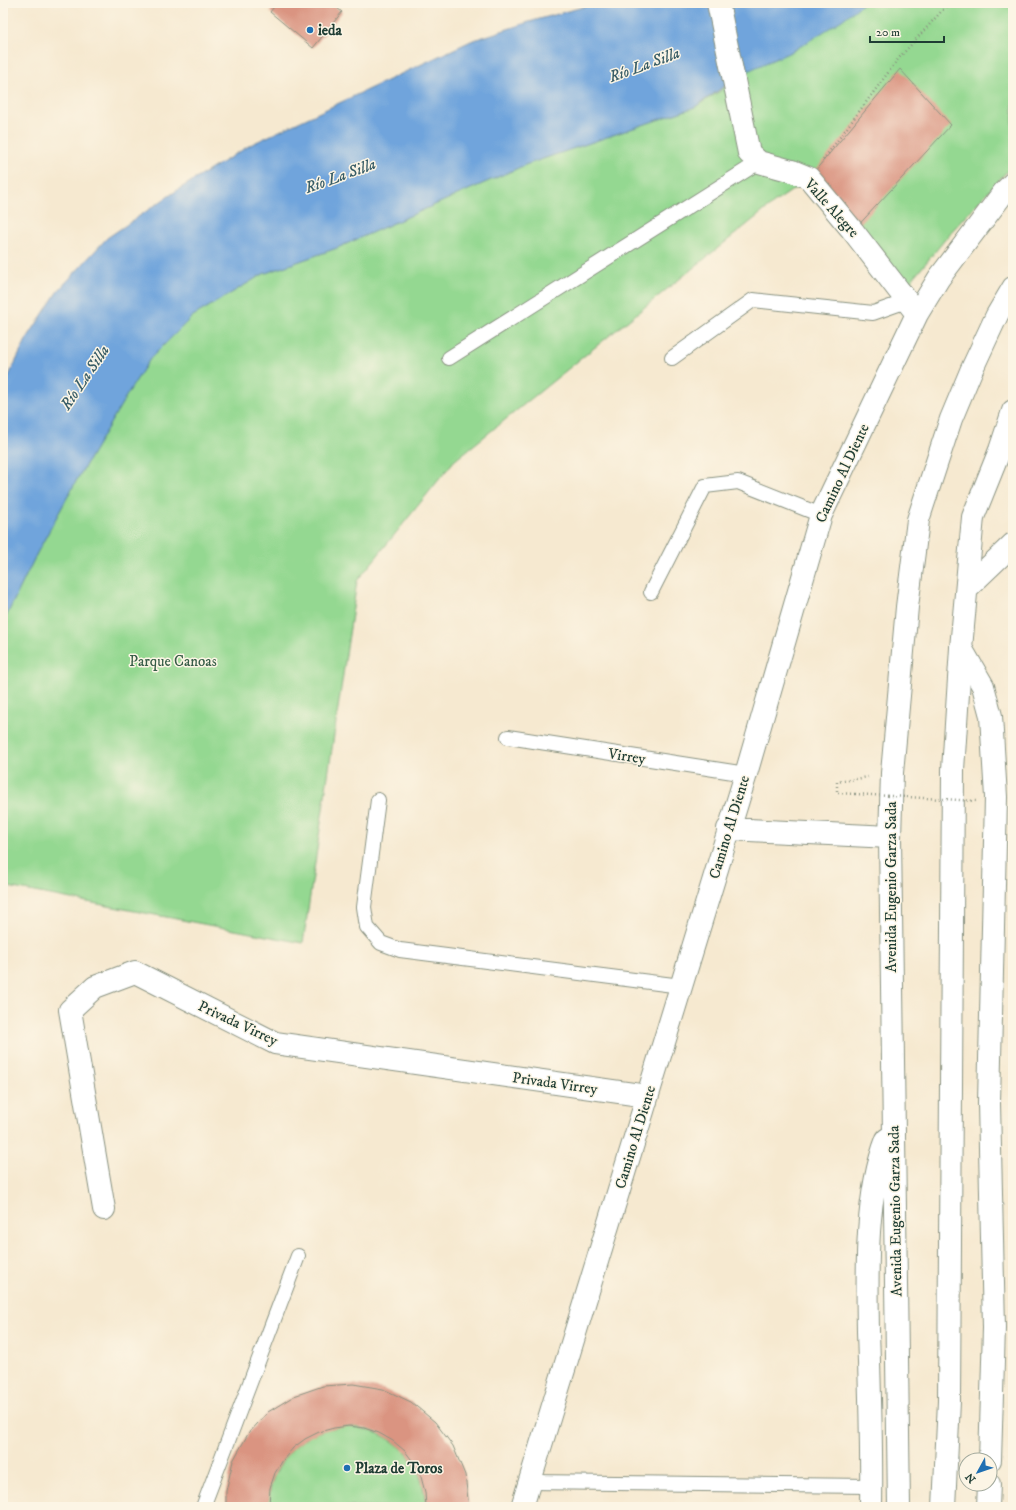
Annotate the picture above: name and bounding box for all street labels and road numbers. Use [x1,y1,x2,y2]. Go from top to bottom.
street label: Valle Alegre [800,174,863,242]
street label: Camino Al Diente [811,421,874,526]
street label: Virrey [606,744,648,769]
street label: Camino Al Diente [705,773,754,881]
street label: Avenida Eugenio Garza Sada [882,801,901,973]
street label: Privada Virrey [195,997,282,1051]
street label: Privada Virrey [511,1068,600,1099]
street label: Camino Al Diente [611,1083,660,1191]
street label: Avenida Eugenio Garza Sada [884,1125,906,1297]

